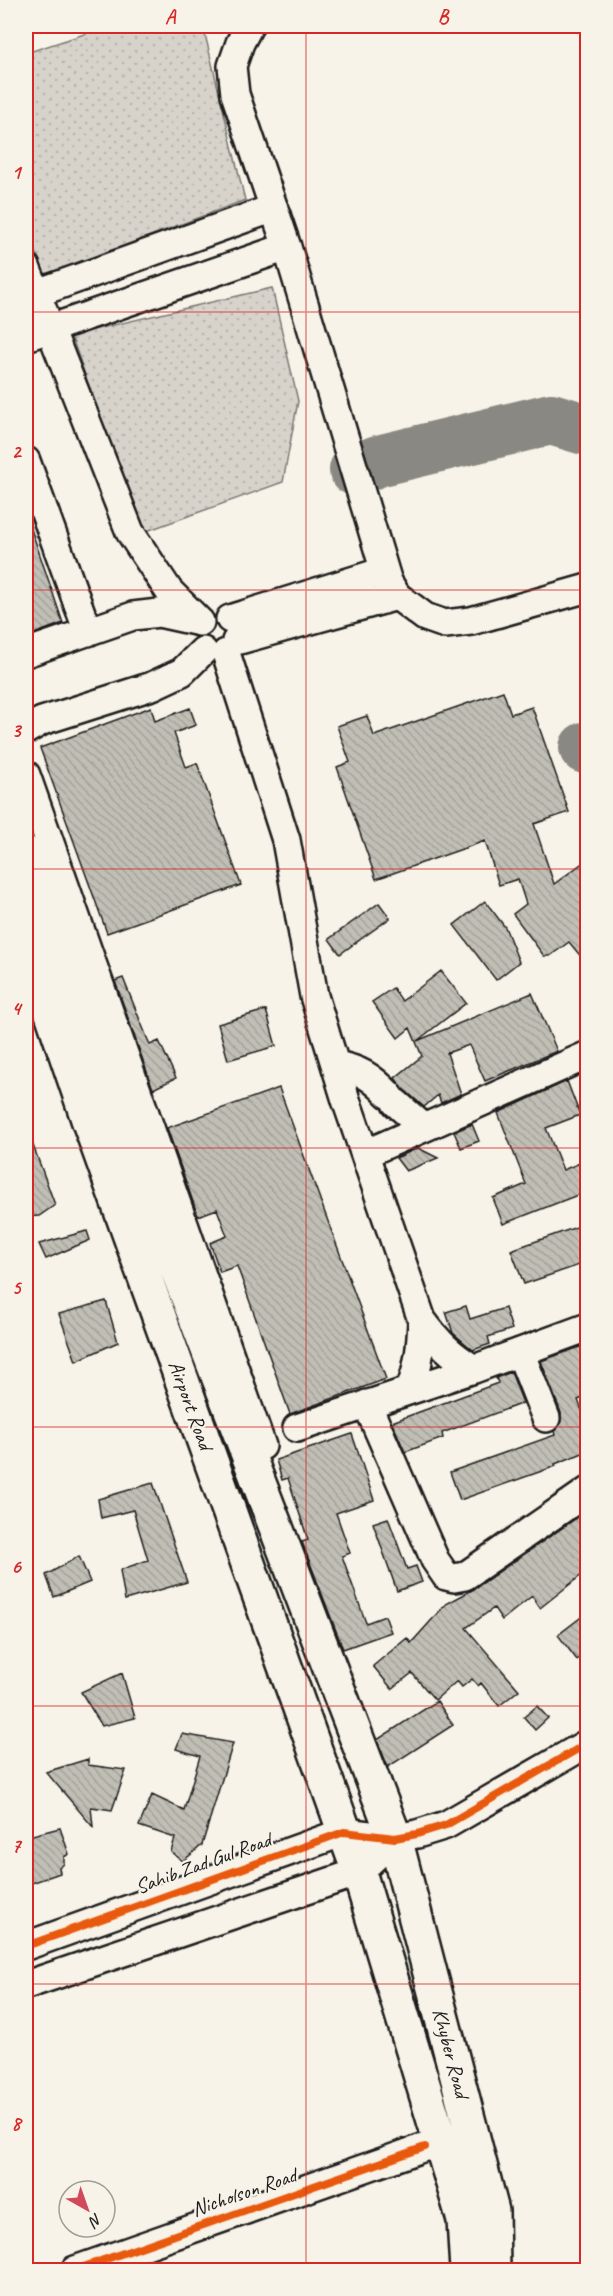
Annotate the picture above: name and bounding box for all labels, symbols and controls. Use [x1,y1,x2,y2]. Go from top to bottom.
text: A [165,4,177,29]
text: B [438,4,450,29]
text: 1 [12,160,23,185]
text: 2 [12,439,23,464]
text: 3 [12,718,23,743]
text: 4 [12,996,24,1021]
text: 5 [12,1275,23,1300]
street label: Airport Road [163,1357,220,1457]
text: 6 [11,1554,22,1579]
street label: Sahib Zad Gul Road [132,1825,278,1900]
text: 7 [12,1833,23,1858]
street label: Khyber Road [427,2005,476,2104]
text: 8 [12,2111,24,2136]
street label: Nicholson Road [188,2161,302,2222]
north arrow [57,2179,117,2239]
text: N [83,2209,106,2233]

